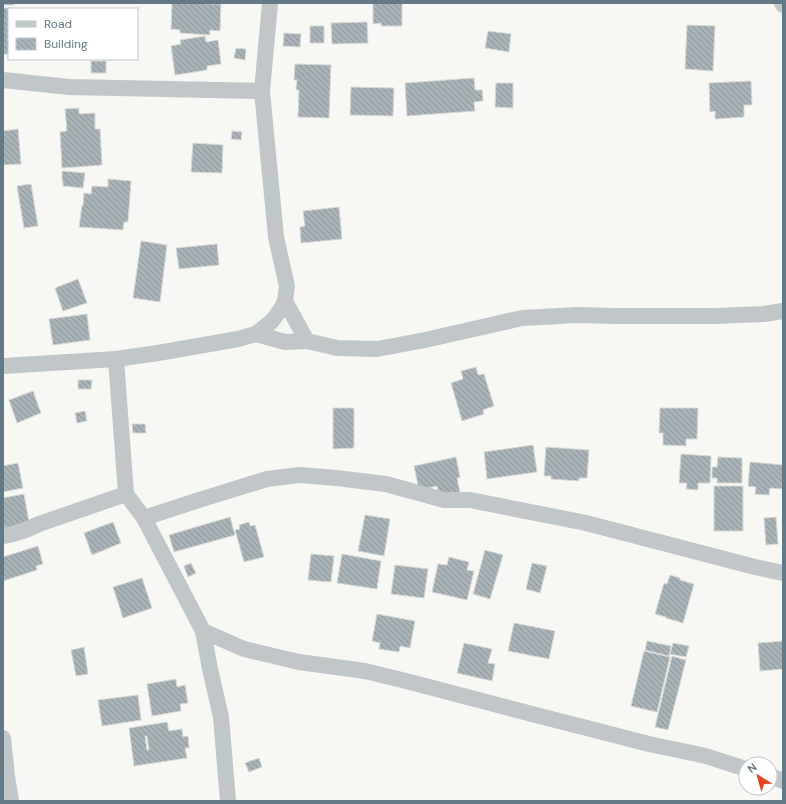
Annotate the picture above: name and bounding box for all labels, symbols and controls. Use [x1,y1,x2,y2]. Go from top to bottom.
legend [8,8,138,60]
text: Road [44,16,72,32]
text: Building [44,36,88,52]
north arrow [738,756,778,796]
text: N [745,760,759,776]

